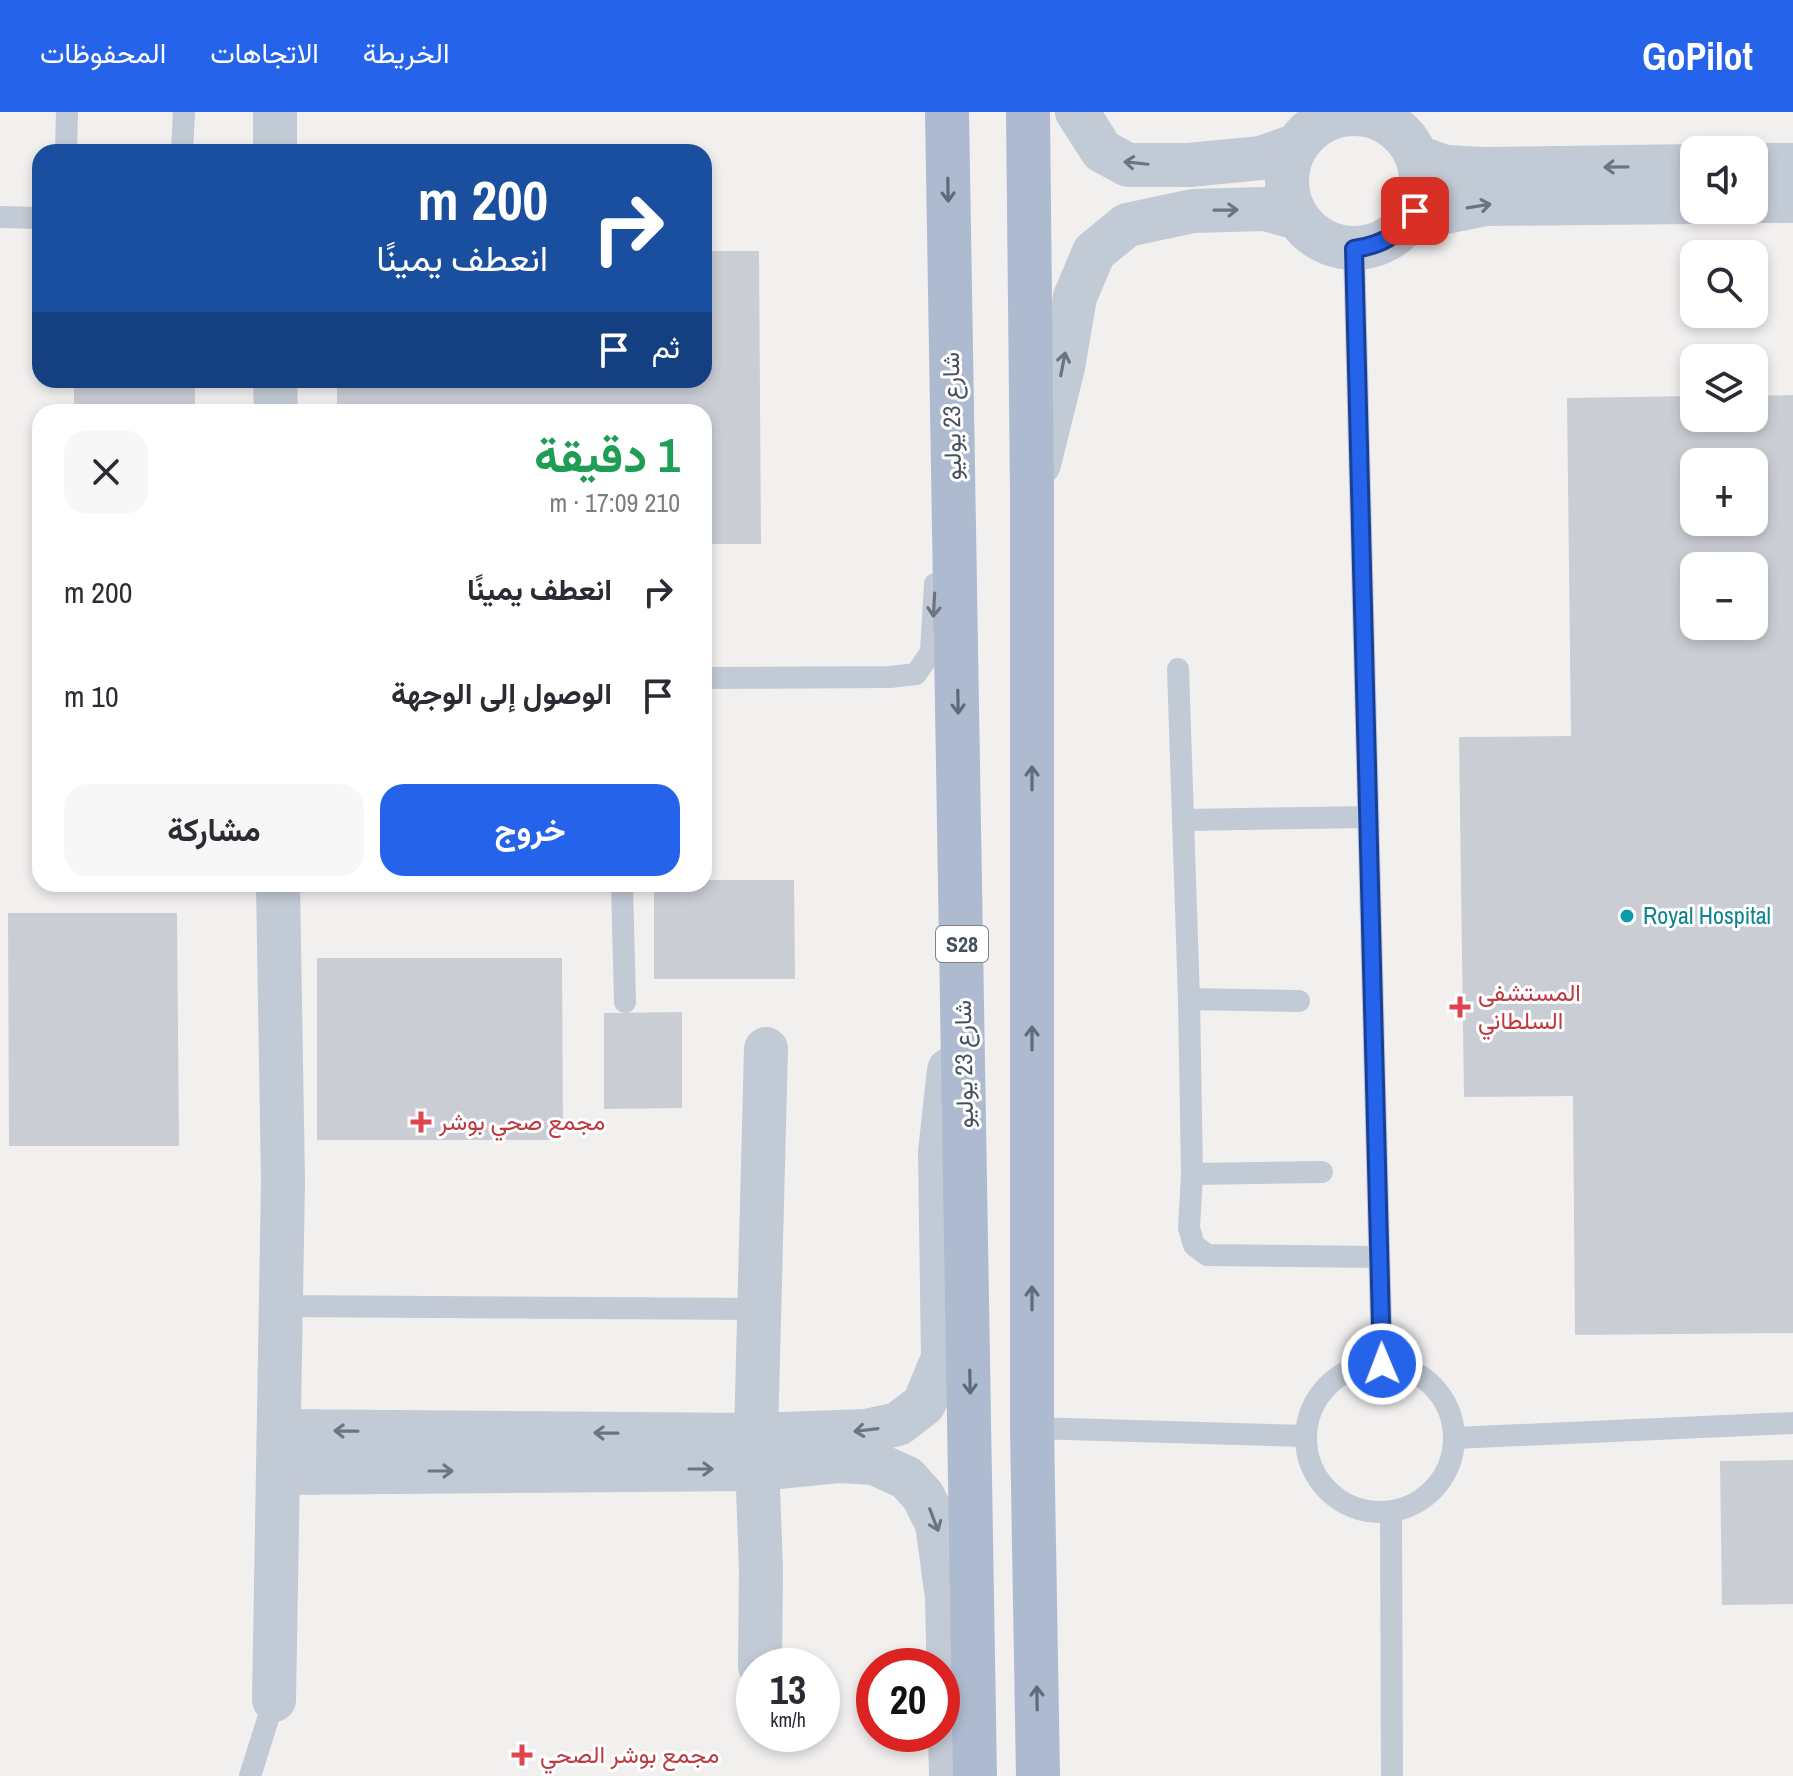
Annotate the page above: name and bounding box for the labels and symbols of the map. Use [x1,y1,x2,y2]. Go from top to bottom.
one-way arrow [1123,156,1149,171]
one-way arrow [1603,160,1630,175]
one-way arrow [941,176,956,203]
pin [1381,177,1449,245]
one-way arrow [1466,198,1492,213]
one-way arrow [1212,203,1239,218]
one-way arrow [1056,351,1071,377]
street label: شارع 23 يوليو [934,352,969,480]
one-way arrow [926,591,941,618]
one-way arrow [950,688,965,715]
one-way arrow [1024,765,1040,792]
place label: Royal Hospital [1643,899,1771,931]
marker: Royal Hospital [1618,907,1636,925]
road number: S28 [936,926,988,962]
place label: المستشفى السلطاني [1478,976,1581,1040]
marker: المستشفى السلطاني [1449,996,1471,1018]
street label: شارع 23 يوليو [946,1000,981,1128]
one-way arrow [1024,1025,1040,1052]
place label: مجمع صحي بوشر [438,1105,605,1141]
marker: مجمع صحي بوشر [410,1111,432,1133]
one-way arrow [1024,1285,1040,1312]
position arrow [1340,1322,1424,1406]
one-way arrow [962,1368,977,1395]
one-way arrow [853,1422,880,1437]
one-way arrow [333,1423,360,1439]
one-way arrow [593,1426,620,1441]
one-way arrow [687,1461,714,1477]
one-way arrow [427,1463,454,1479]
one-way arrow [928,1507,942,1532]
speed limit sign: 20 [856,1648,960,1752]
one-way arrow [1029,1685,1045,1712]
place label: مجمع بوشر الصحي [540,1738,719,1774]
marker: مجمع بوشر الصحي [511,1744,533,1766]

